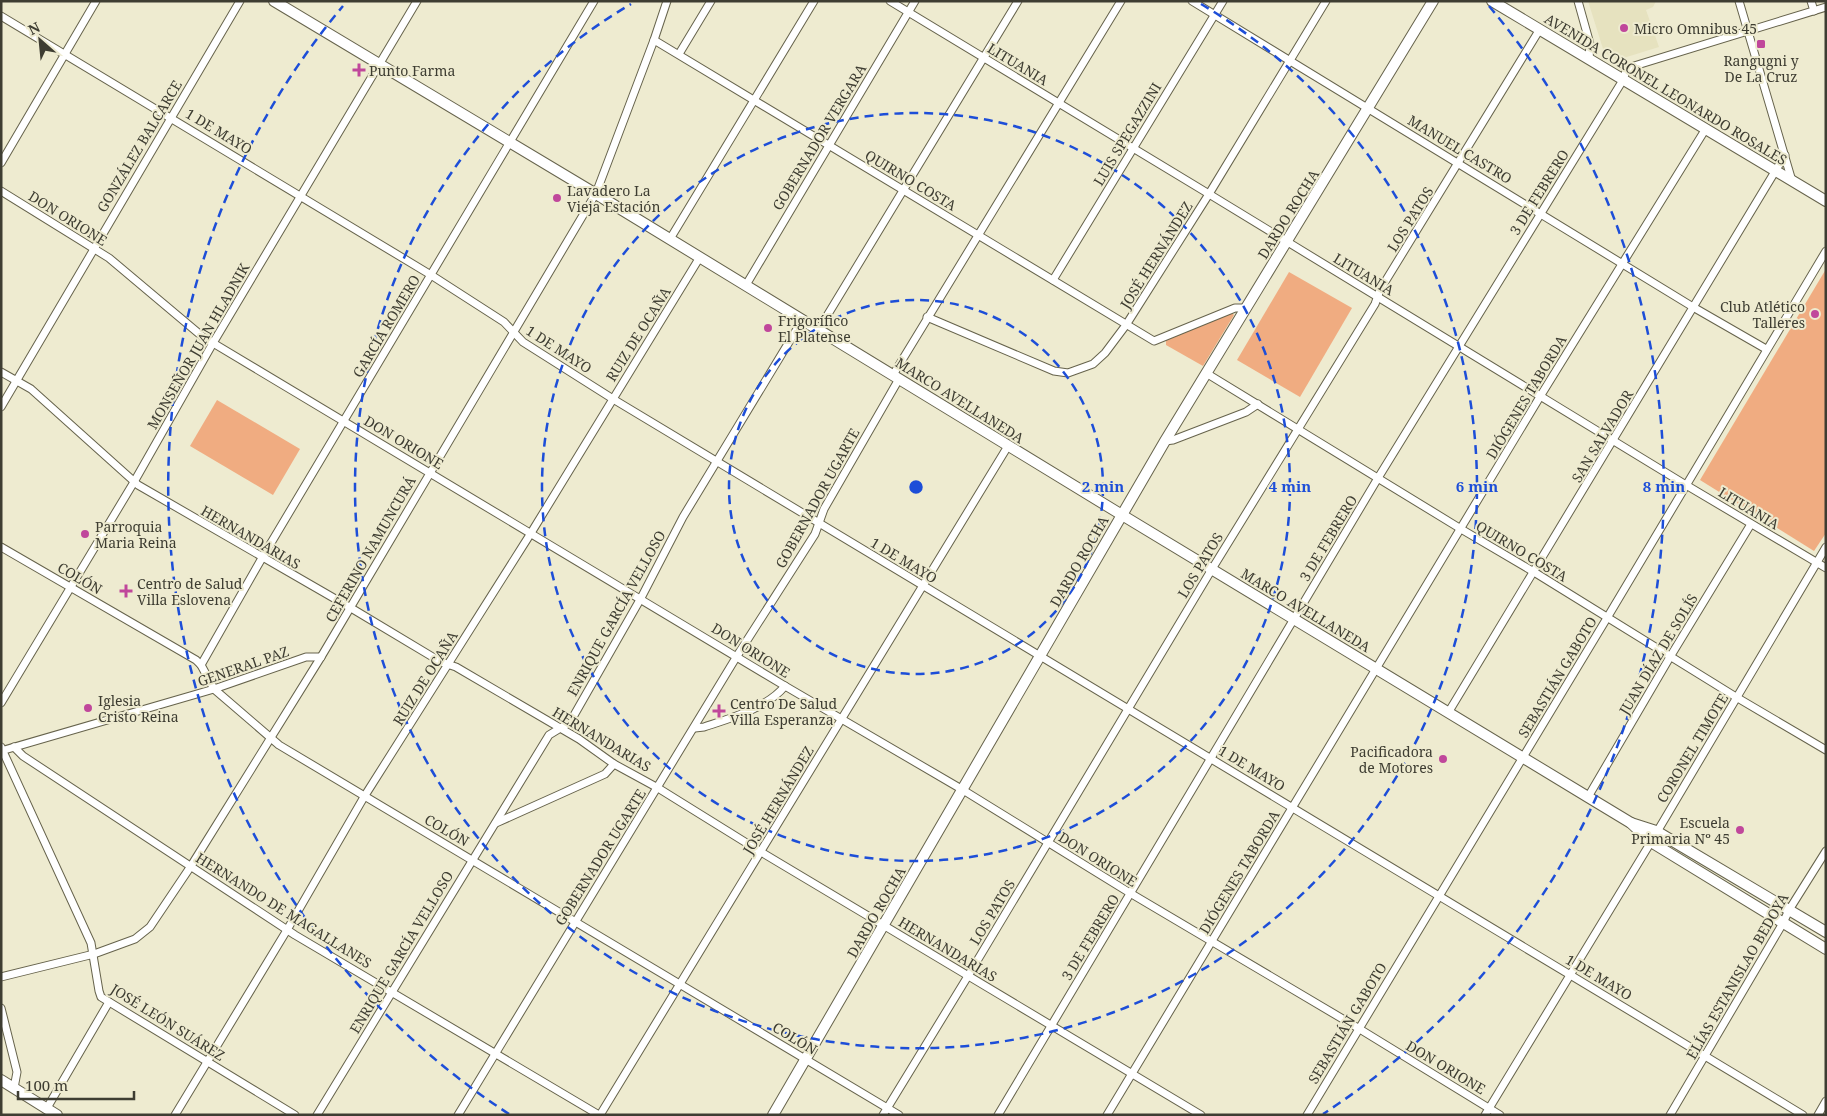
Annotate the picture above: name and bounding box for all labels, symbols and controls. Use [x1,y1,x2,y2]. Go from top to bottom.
street label: AVENIDA CORONEL LEONARDO ROSALES [1541,9,1791,169]
north arrow [15,15,65,65]
text: N [25,17,43,39]
place label: Micro Omnibus 45 [1634,19,1757,38]
marker: Micro Omnibus 45 [1618,22,1630,34]
street label: LITUANIA [984,38,1052,90]
marker: Rangugni y De La Cruz [1755,38,1767,50]
place label: Rangugni y De La Cruz [1723,51,1799,86]
street label: GOBERNADOR VERGARA [768,60,870,214]
place label: Punto Farma [369,61,455,80]
marker: Punto Farma [353,64,365,76]
street label: GONZÁLEZ BALCARCE [92,76,186,216]
street label: LUIS SPEGAZZINI [1089,79,1165,189]
street label: 1 DE MAYO [182,104,256,158]
street label: MANUEL CASTRO [1404,110,1516,188]
street label: QUIRNO COSTA [862,145,960,215]
street label: 3 DE FEBRERO [1505,146,1573,238]
street label: DARDO ROCHA [1253,166,1323,262]
place label: Lavadero La Vieja Estación [567,181,660,216]
street label: LOS PATOS [1382,183,1438,255]
street label: DON ORIONE [25,186,111,250]
marker: Lavadero La Vieja Estación [551,192,563,204]
street label: JOSÉ HERNÁNDEZ [1115,198,1197,313]
street label: LITUANIA [1330,248,1398,300]
street label: MONSEÑOR JUAN HLADNIK [143,259,254,433]
street label: GARCÍA ROMERO [348,271,424,381]
street label: RUIZ DE OCAÑA [601,283,675,385]
place label: Club Atlético Talleres [1720,297,1805,332]
marker: Club Atlético Talleres [1809,308,1821,320]
place label: Frigorífico El Platense [778,311,851,346]
street label: 1 DE MAYO [522,321,596,377]
marker: Frigorífico El Platense [762,322,774,334]
street label: DIÓGENES TABORDA [1481,331,1571,462]
street label: MARCO AVELLANEDA [892,353,1028,447]
street label: SAN SALVADOR [1567,386,1638,486]
street label: DON ORIONE [361,411,447,473]
street label: GOBERNADOR UGARTE [771,424,864,571]
street label: CEFERINO NAMUNCURÁ [320,473,420,625]
text: 2 min [1082,476,1124,496]
text: 4 min [1269,476,1311,496]
text: 6 min [1456,476,1498,496]
text: 8 min [1643,476,1685,496]
centre of rings [907,478,925,496]
street label: LITUANIA [1715,482,1783,534]
street label: 3 DE FEBRERO [1295,491,1361,585]
street label: HERNANDARIAS [198,501,304,573]
street label: DARDO ROCHA [1045,512,1113,610]
street label: QUIRNO COSTA [1473,516,1571,586]
place label: Parroquia Maria Reina [95,517,177,552]
street label: ENRIQUE GARCÍA VELLOSO [562,527,670,699]
marker: Parroquia Maria Reina [79,528,91,540]
street label: LOS PATOS [1173,529,1227,601]
street label: 1 DE MAYO [867,533,941,587]
street label: COLÓN [54,558,106,599]
street label: MARCO AVELLANEDA [1238,564,1374,656]
place label: Centro de Salud Villa Eslovena [137,574,243,609]
marker: Centro de Salud Villa Eslovena [119,584,133,598]
street label: JUAN DÍAZ DE SOLÍS [1614,590,1702,719]
street label: SEBASTIÁN GABOTO [1513,613,1601,741]
street label: DON ORIONE [708,618,794,682]
street label: RUIZ DE OCAÑA [388,627,462,729]
street label: GENERAL PAZ [195,641,291,691]
street label: CORONEL TIMOTE [1652,690,1732,806]
place label: Iglesia Cristo Reina [98,691,179,726]
place label: Centro De Salud Villa Esperanza [730,694,837,729]
marker: Iglesia Cristo Reina [82,702,94,714]
street label: HERNANDARIAS [549,702,655,776]
marker: Centro De Salud Villa Esperanza [712,704,726,718]
street label: 1 DE MAYO [1215,741,1289,795]
street label: JOSÉ HERNÁNDEZ [738,742,818,858]
place label: Pacificadora de Motores [1350,742,1433,777]
marker: Pacificadora de Motores [1437,753,1449,765]
street label: GOBERNADOR UGARTE [550,785,650,929]
street label: DIÓGENES TABORDA [1194,806,1284,937]
street label: COLÓN [421,810,473,851]
place label: Escuela Primaria Nº 45 [1631,813,1730,848]
marker: Escuela Primaria Nº 45 [1734,824,1746,836]
street label: DON ORIONE [1055,827,1141,891]
street label: HERNANDO DE MAGALLANES [192,848,376,972]
street label: DARDO ROCHA [842,863,910,961]
street label: ENRIQUE GARCÍA VELLOSO [345,867,457,1037]
street label: LOS PATOS [965,876,1019,948]
street label: ELÍAS ESTANISLAO BEDOYA [1682,889,1792,1063]
street label: 3 DE FEBRERO [1057,890,1123,984]
street label: HERNANDARIAS [895,912,1001,986]
street label: 1 DE MAYO [1562,950,1636,1004]
street label: SEBASTIÁN GABOTO [1303,959,1391,1087]
street label: JOSÉ LEÓN SUÁREZ [107,979,229,1065]
street label: COLÓN [769,1017,821,1059]
street label: DON ORIONE [1403,1036,1489,1098]
scale bar [18,1068,134,1100]
text: 100 m [25,1075,68,1095]

